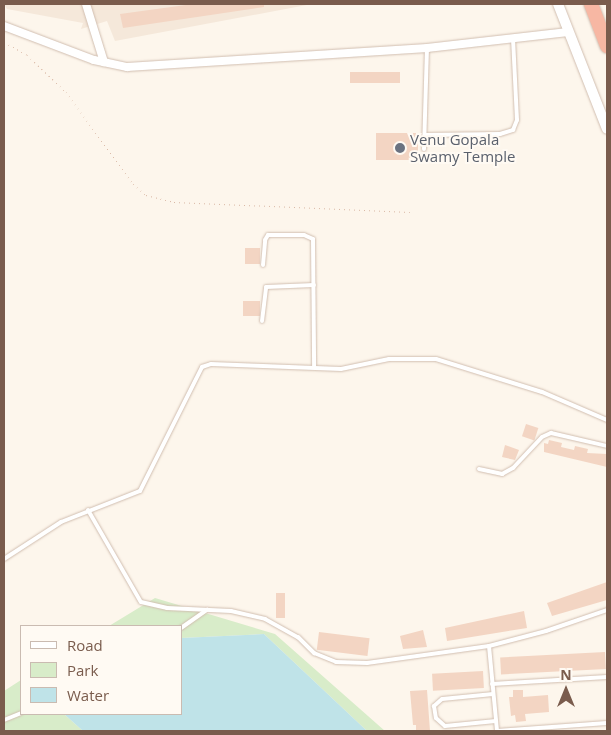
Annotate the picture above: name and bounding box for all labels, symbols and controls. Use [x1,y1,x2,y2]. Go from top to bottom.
place label: Venu Gopala Swamy Temple [410,130,515,165]
marker: Venu Gopala Swamy Temple [394,142,406,154]
legend [20,625,182,715]
text: Road [67,635,103,655]
text: Park [67,660,98,680]
north arrow [541,665,591,715]
text: N [560,665,572,684]
text: Water [67,685,109,705]

